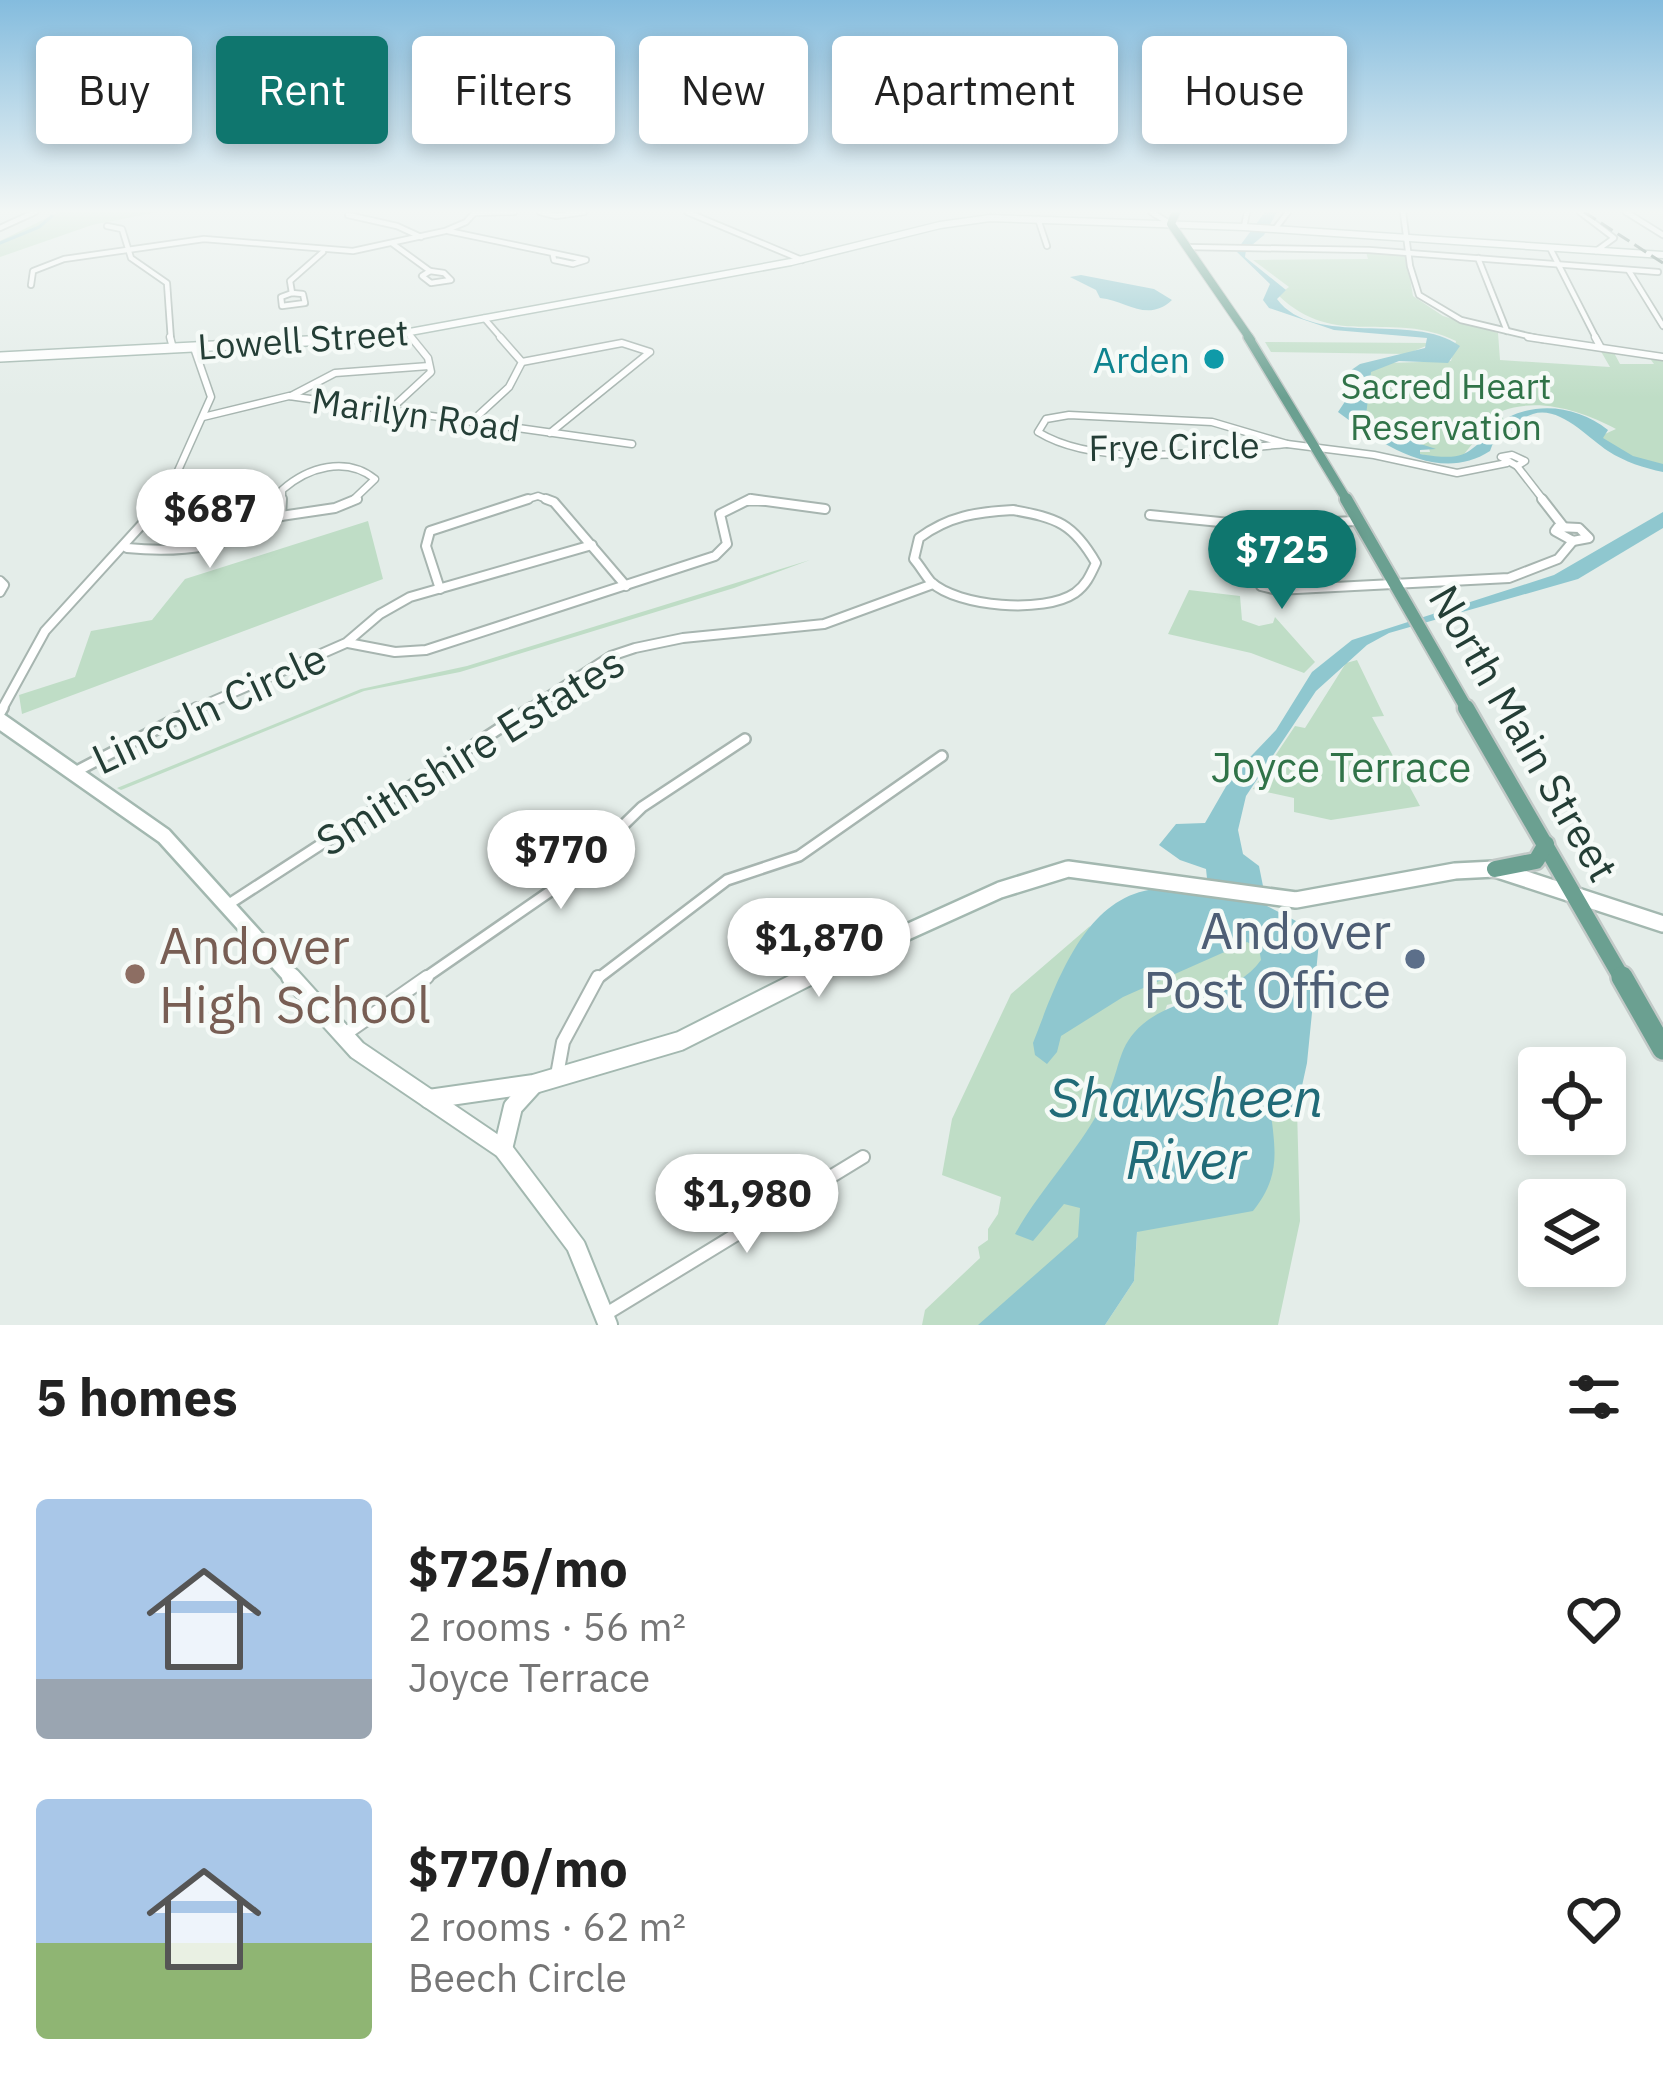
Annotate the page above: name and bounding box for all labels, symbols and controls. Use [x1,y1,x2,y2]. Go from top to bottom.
chip: Buy [36,36,192,144]
chip: Rent [216,36,388,144]
chip: Filters [412,36,615,144]
chip: New [639,36,808,144]
chip: Apartment [832,36,1118,144]
chip: House [1142,36,1347,144]
street label: Lowell Street [196,308,410,370]
place label: Arden [1093,336,1190,383]
marker: Arden [1201,346,1227,372]
park label: Sacred Heart Reservation [1341,362,1551,450]
street label: Marilyn Road [309,376,523,452]
street label: Frye Circle [1088,421,1260,471]
pin: $687 [139,469,281,571]
text: $687 [163,482,257,533]
pin: $725 [1211,510,1353,612]
text: $725 [1235,523,1329,574]
street label: North Main Street [1417,575,1631,891]
street label: Lincoln Circle [83,630,335,786]
street label: Smithshire Estates [306,634,634,868]
park label: Joyce Terrace [1211,739,1471,794]
pin: $770 [490,810,632,912]
text: $770 [514,823,608,874]
place label: Andover Post Office [1143,897,1391,1022]
pin: $1,870 [721,898,917,1000]
text: $1,870 [754,911,884,962]
place label: Andover High School [159,912,431,1037]
marker: Andover Post Office [1402,946,1428,972]
marker: Andover High School [122,961,148,987]
map controls [1518,1047,1626,1287]
button: locate [1518,1047,1626,1155]
water label: Shawsheen River [1049,1062,1323,1194]
pin: $1,980 [649,1154,845,1256]
text: $1,980 [682,1167,812,1218]
button: layers [1518,1179,1626,1287]
text: 5 homes [36,1364,238,1430]
icon: filters [1561,1364,1627,1430]
text: $725/mo [408,1535,628,1601]
icon: home [132,1547,276,1691]
icon: heart [1561,1586,1627,1652]
text: 2 rooms · 56 m² [408,1601,686,1652]
text: Joyce Terrace [408,1652,650,1703]
text: $770/mo [408,1835,628,1901]
icon: home [132,1847,276,1991]
icon: heart [1561,1886,1627,1952]
text: 2 rooms · 62 m² [408,1901,686,1952]
text: Beech Circle [408,1952,627,2003]

